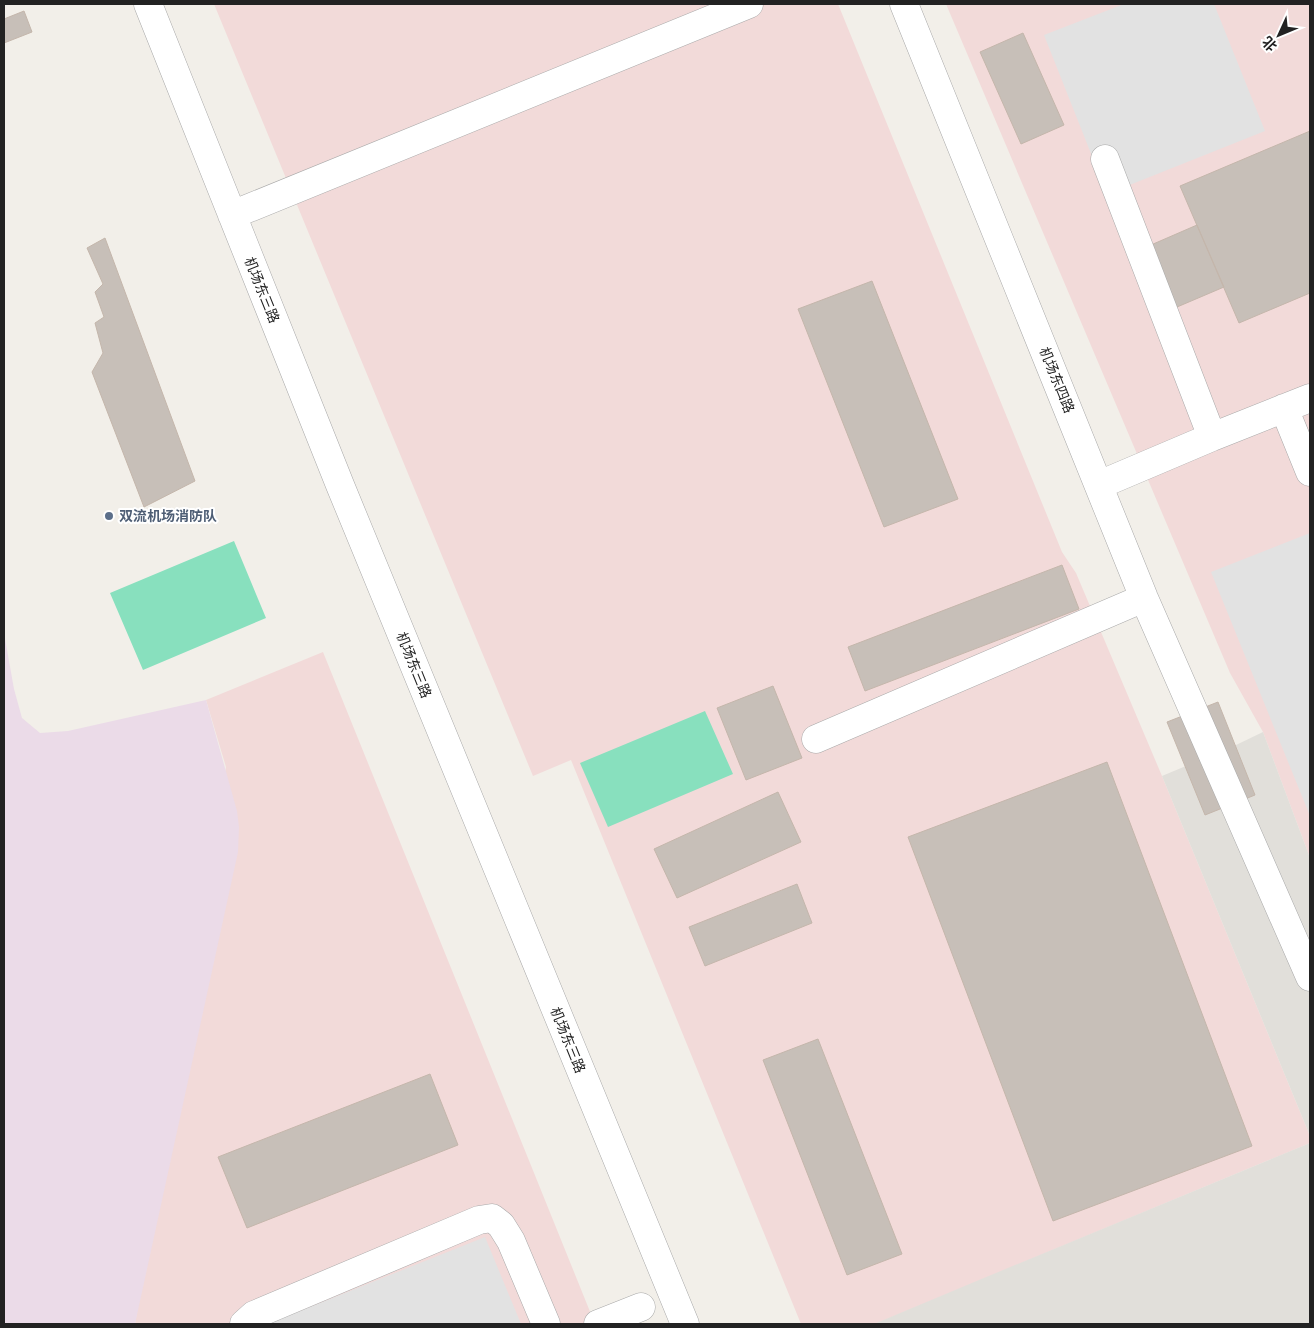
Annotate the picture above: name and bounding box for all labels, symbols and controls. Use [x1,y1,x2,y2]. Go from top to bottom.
north arrow [1254,10,1304,60]
text: 北 [1258,33,1281,55]
street label: 机场东三路 [241,254,283,326]
street label: 机场东四路 [1036,344,1078,416]
place label: 双流机场消防队 [119,507,217,525]
marker: 双流机场消防队 [103,510,115,522]
street label: 机场东三路 [393,629,435,701]
street label: 机场东三路 [547,1004,589,1076]

